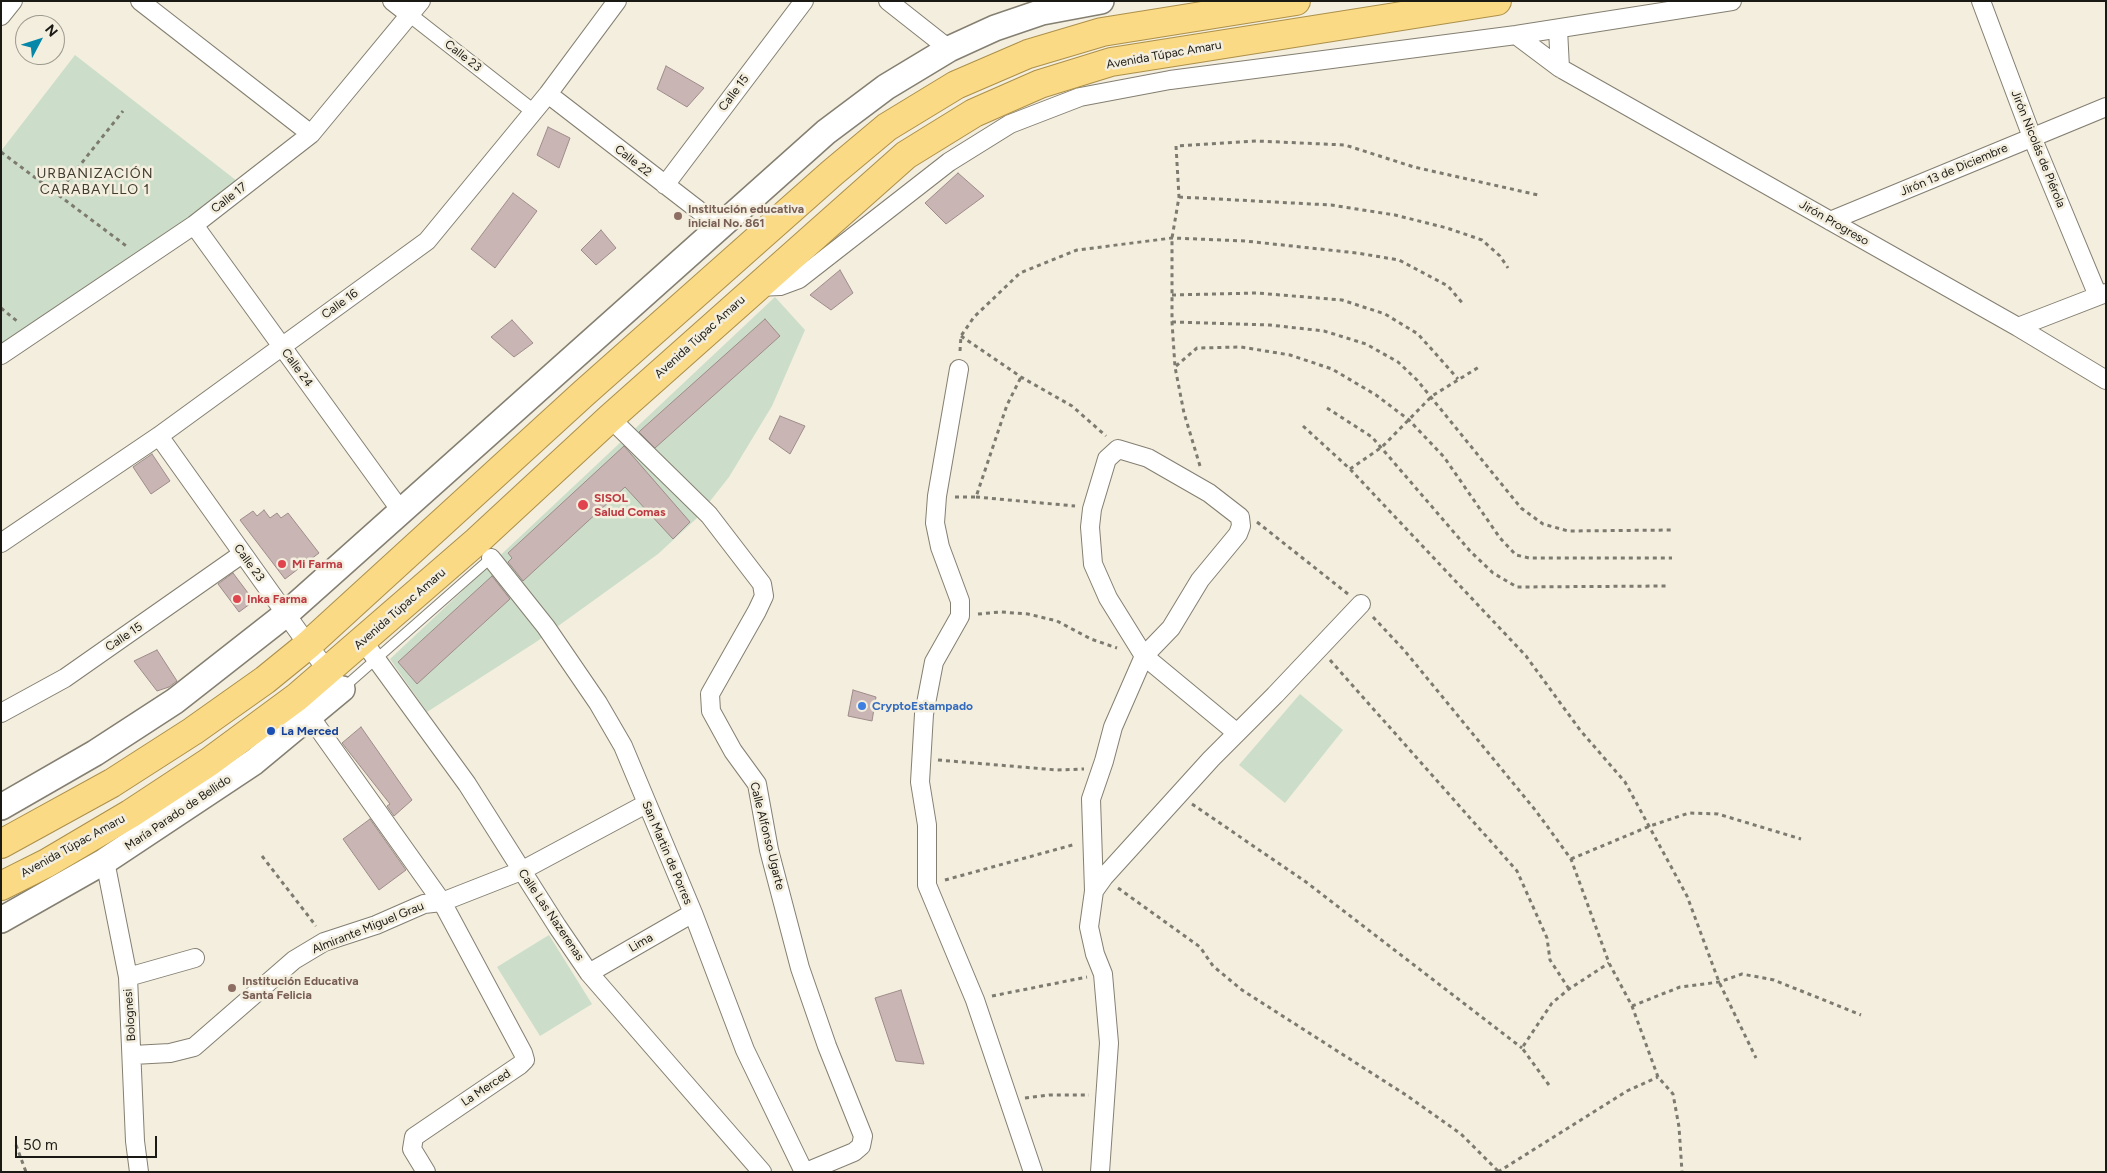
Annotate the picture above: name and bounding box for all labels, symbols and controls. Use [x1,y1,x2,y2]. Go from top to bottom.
north arrow [15,15,65,65]
text: N [41,21,61,40]
street label: Calle 23 [442,37,484,75]
street label: Avenida Túpac Amaru [1105,38,1223,72]
street label: Calle 15 [716,72,752,114]
street label: Jirón Nicolás de Piérola [2008,88,2068,210]
street label: Jirón 13 de Diciembre [1898,141,2010,199]
street label: Calle 22 [612,142,654,180]
district label: URBANIZACIÓN CARABAYLLO 1 [35,166,155,198]
street label: Calle 17 [208,180,250,216]
street label: Jirón Progreso [1797,197,1871,249]
place label: Institución educativa inicial No. 861 [688,202,804,230]
marker: Institución educativa inicial No. 861 [672,210,684,222]
street label: Calle 16 [319,286,361,322]
street label: Avenida Túpac Amaru [652,293,748,381]
street label: Calle 24 [278,346,316,390]
place label: SISOL Salud Comas [594,491,666,519]
marker: SISOL Salud Comas [576,498,590,512]
street label: Calle 23 [231,541,267,585]
place label: Mi Farma [292,557,343,571]
marker: Mi Farma [276,558,288,570]
street label: Avenida Túpac Amaru [351,565,449,653]
place label: Inka Farma [247,592,307,606]
marker: Inka Farma [231,593,243,605]
street label: Calle 15 [103,619,145,655]
place label: CryptoEstampado [872,699,973,713]
marker: CryptoEstampado [856,700,868,712]
place label: La Merced [281,724,339,738]
marker: La Merced [265,725,277,737]
street label: María Parado de Bellido [122,772,234,854]
street label: Calle Alfonso Ugarte [747,781,787,891]
street label: San Martin de Porres [639,799,695,907]
street label: Avenida Túpac Amaru [18,811,128,881]
street label: Calle Las Nazerenas [515,866,587,964]
street label: Almirante Miguel Grau [310,899,426,957]
street label: Lima [626,930,656,956]
place label: Institución Educativa Santa Felicia [242,974,359,1002]
marker: Institución Educativa Santa Felicia [226,982,238,994]
street label: Bolognesi [121,988,139,1042]
street label: La Merced [459,1066,513,1110]
scale bar [18,1126,160,1158]
text: 50 m [23,1136,58,1154]

